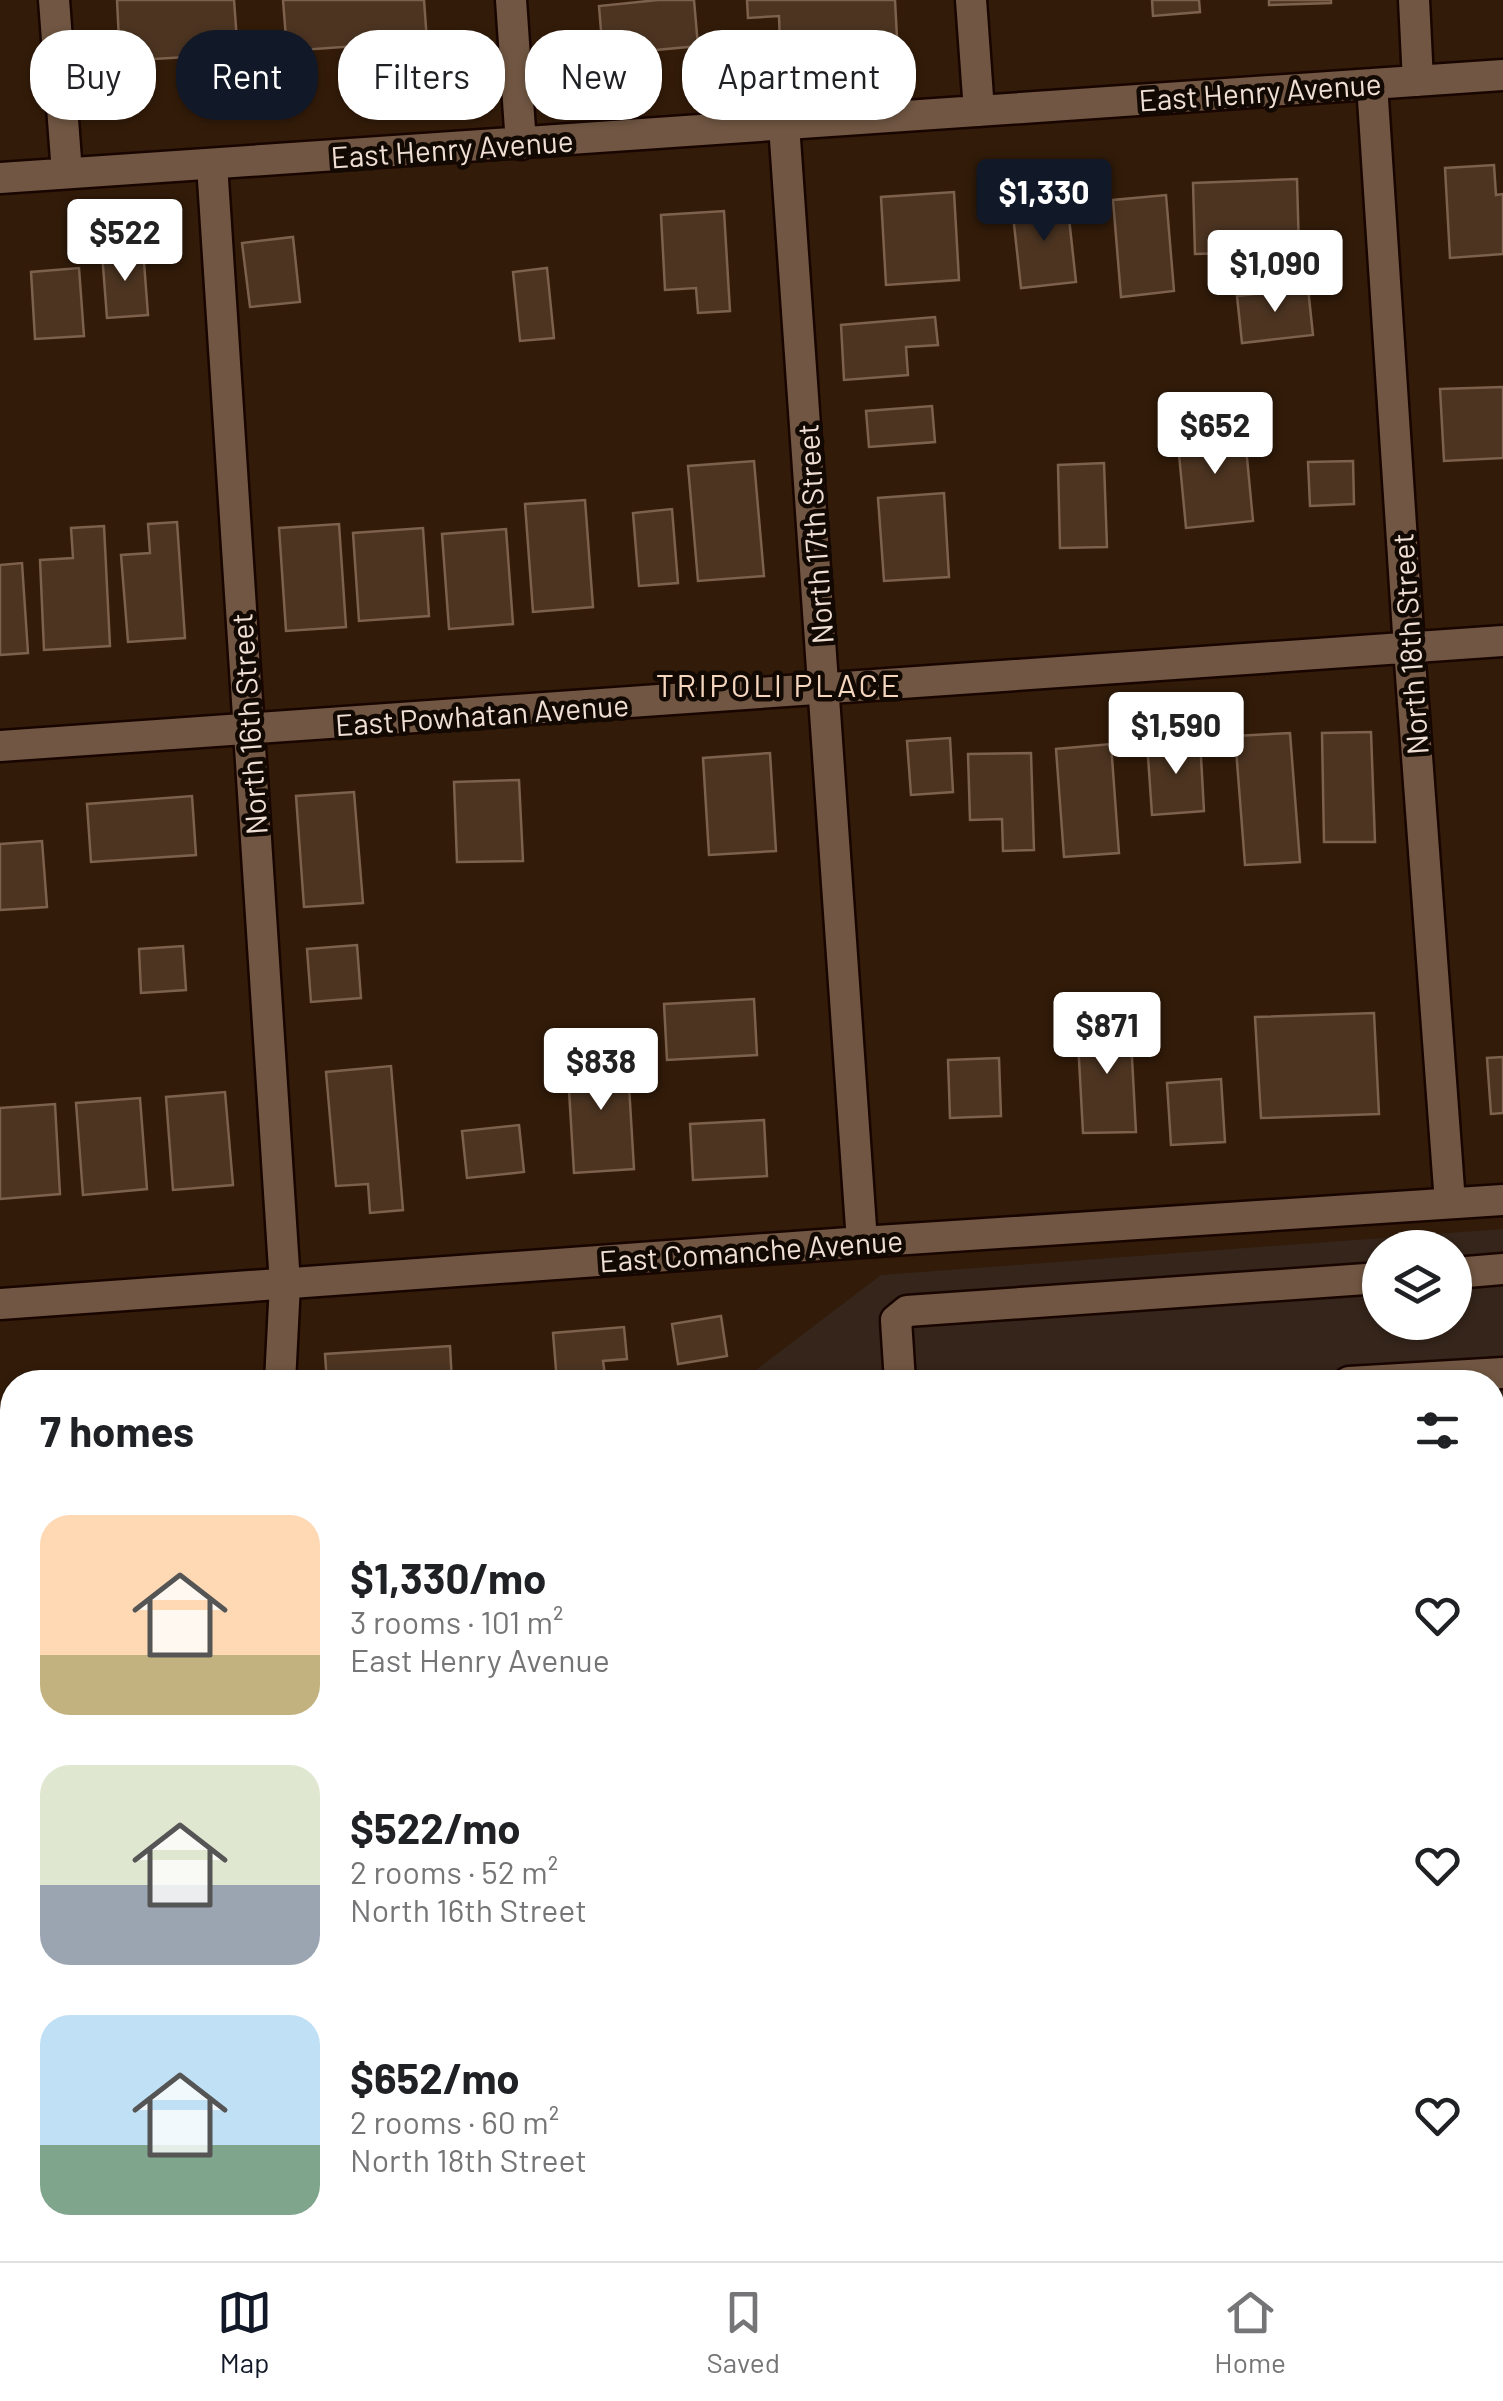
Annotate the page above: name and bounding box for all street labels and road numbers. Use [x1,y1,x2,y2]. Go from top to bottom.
street label: East Henry Avenue [1137,65,1383,117]
street label: East Henry Avenue [329,122,575,174]
street label: North 17th Street [788,423,840,645]
street label: North 18th Street [1383,532,1435,756]
street label: North 16th Street [222,612,274,836]
street label: East Powhatan Avenue [334,686,630,742]
street label: East Comanche Avenue [598,1221,904,1279]

